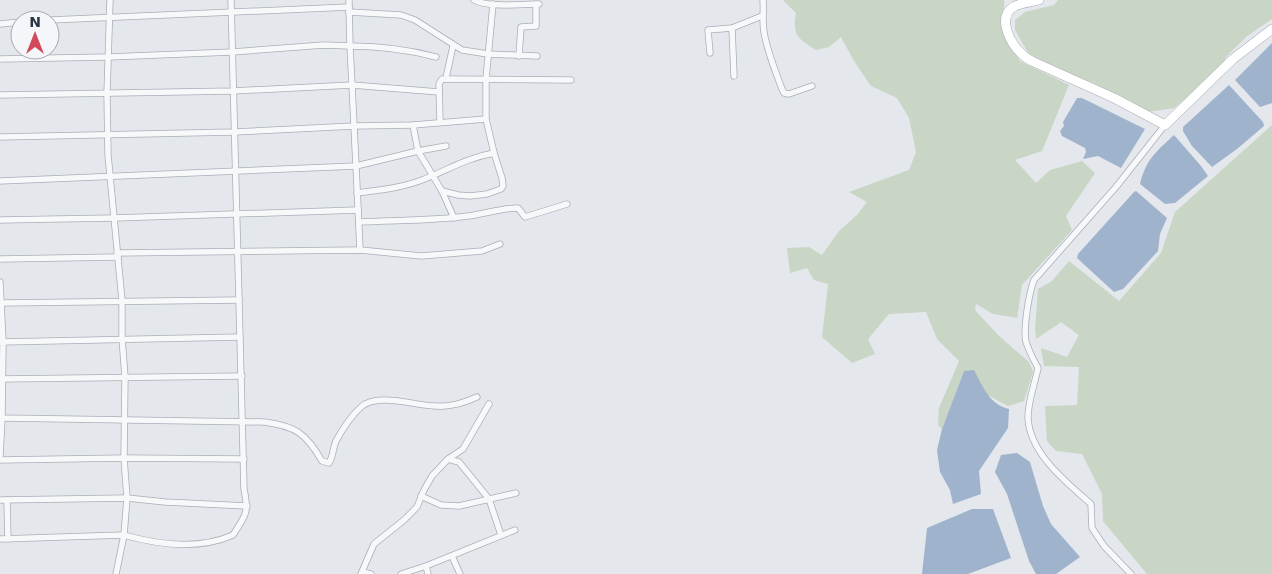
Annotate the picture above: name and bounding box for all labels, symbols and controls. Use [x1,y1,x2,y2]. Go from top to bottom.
north arrow [10,10,60,60]
text: N [29,14,41,30]

